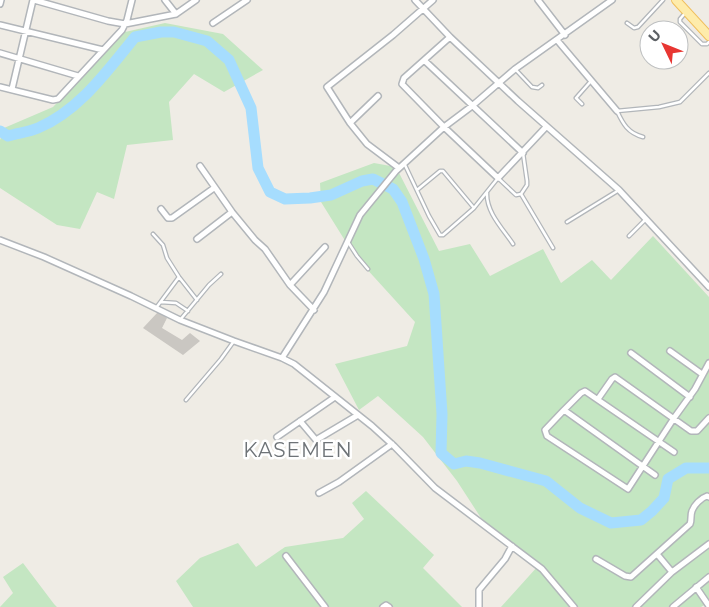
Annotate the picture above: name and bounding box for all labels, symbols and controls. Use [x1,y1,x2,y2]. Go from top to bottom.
north arrow [639,20,689,70]
text: U [644,26,665,46]
district label: KASEMEN [243,438,353,462]

